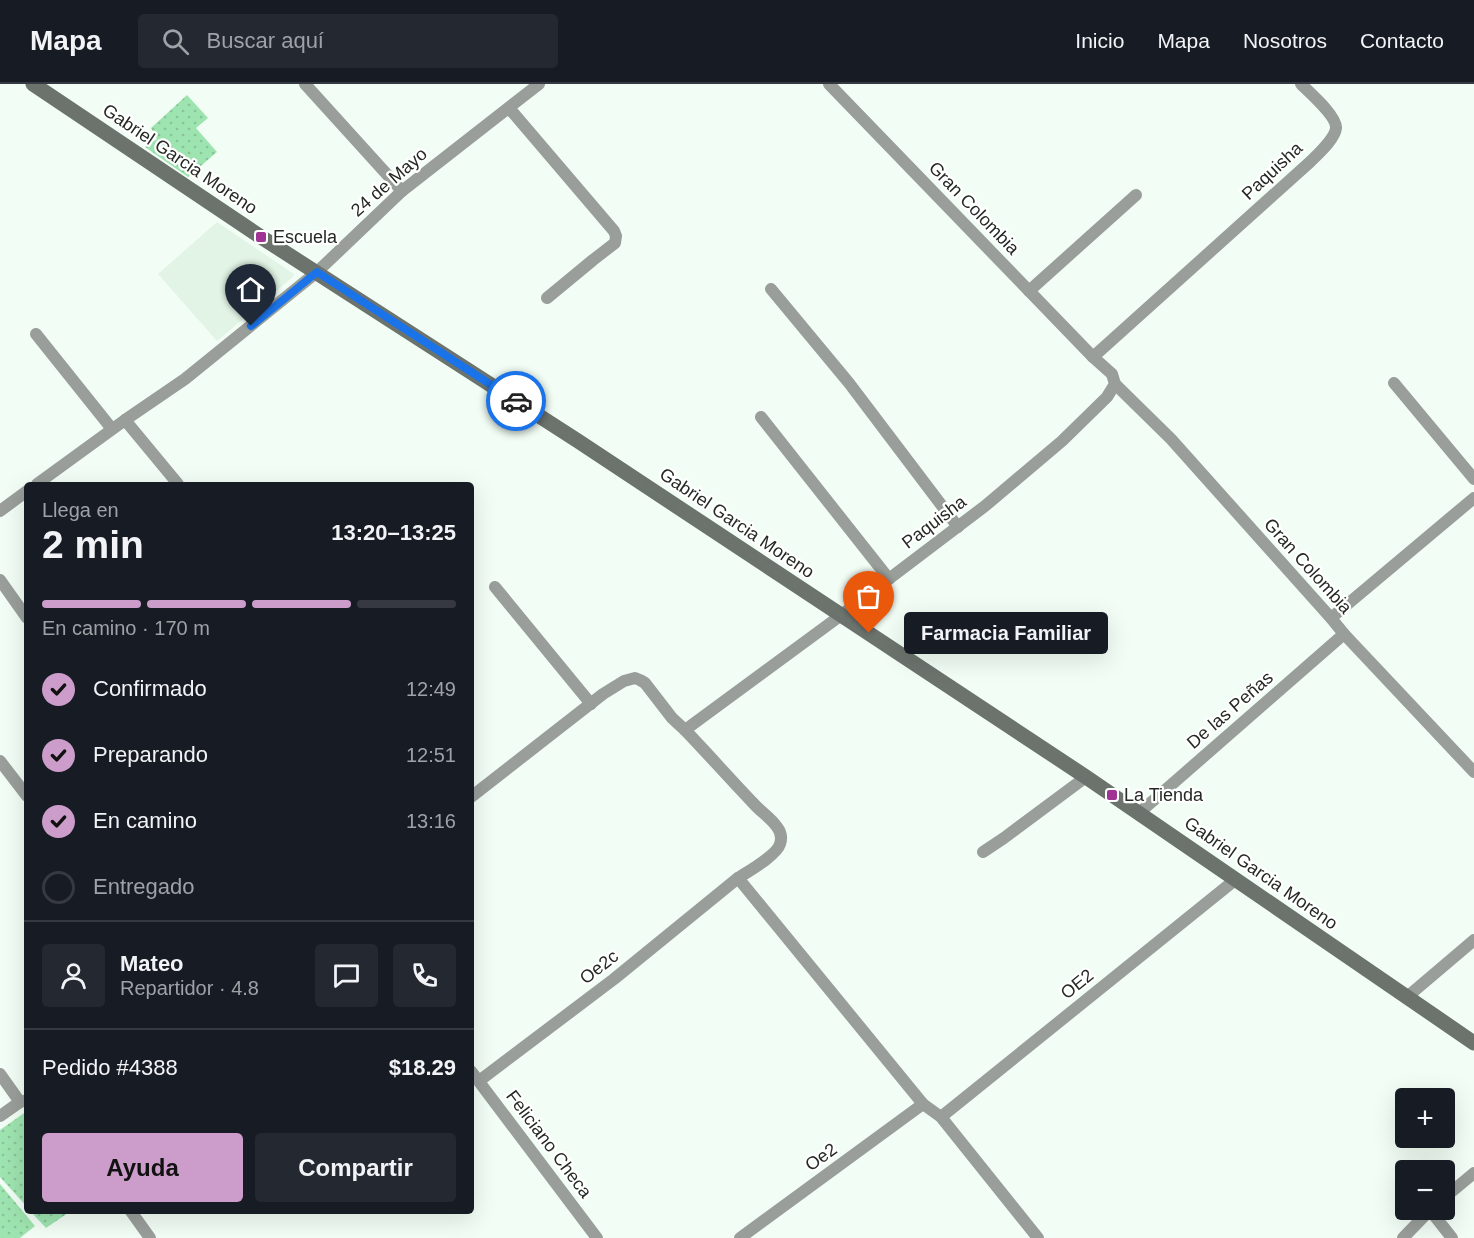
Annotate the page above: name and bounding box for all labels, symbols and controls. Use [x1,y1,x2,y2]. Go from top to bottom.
search box [138,14,558,68]
text: Mapa [30,25,102,56]
icon: search [159,25,192,58]
text: Buscar aquí [207,28,324,53]
text: Inicio [1075,29,1124,52]
text: Mapa [1157,29,1210,52]
text: Nosotros [1243,29,1327,52]
text: Contacto [1360,29,1444,52]
street label: Gabriel Garcia Moreno [99,100,261,218]
street label: Paquisha [1238,137,1307,204]
street label: 24 de Mayo [347,144,431,220]
street label: Gran Colombia [925,158,1024,259]
place label: Escuela [273,227,338,247]
marker: Escuela [254,230,268,244]
pin [225,264,276,326]
icon: home [234,273,267,306]
courier [486,371,546,431]
icon: car [500,385,533,418]
street label: Gabriel Garcia Moreno [656,464,818,582]
street label: Paquisha [898,491,971,553]
text: Llega en [42,499,119,521]
street label: Gran Colombia [1260,514,1357,618]
text: 13:20–13:25 [331,520,456,545]
text: 2 min [42,523,144,566]
pin [843,571,894,633]
icon: bag [852,580,885,613]
callout: Farmacia Familiar [905,612,1109,654]
text: En camino · 170 m [42,617,210,639]
text: Farmacia Familiar [921,622,1091,644]
street label: De las Peñas [1183,667,1277,753]
icon: check [42,673,75,706]
text: Confirmado [93,676,207,701]
text: 12:49 [406,678,456,700]
icon: check [42,739,75,772]
text: Preparando [93,742,208,767]
text: 12:51 [406,744,456,766]
place label: La Tienda [1124,785,1204,805]
marker: La Tienda [1105,788,1119,802]
icon: check [42,805,75,838]
text: En camino [93,808,197,833]
text: 13:16 [406,810,456,832]
street label: Gabriel Garcia Moreno [1181,813,1341,933]
text: Entregado [93,874,195,899]
button: person [42,944,105,1007]
button: chat [315,944,378,1007]
button: phone [393,944,456,1007]
street label: Oe2c [576,946,622,988]
text: Mateo [120,951,184,976]
street label: OE2 [1057,965,1097,1003]
text: Repartidor · 4.8 [120,977,259,999]
text: Pedido #4388 [42,1055,178,1080]
text: $18.29 [389,1055,456,1080]
street label: Feliciano Checa [502,1086,596,1202]
map controls [1395,1088,1455,1220]
button: + [1395,1088,1455,1148]
button: Ayuda [42,1133,243,1202]
button: Compartir [255,1133,456,1202]
street label: Oe2 [801,1139,841,1175]
button: − [1395,1160,1455,1220]

